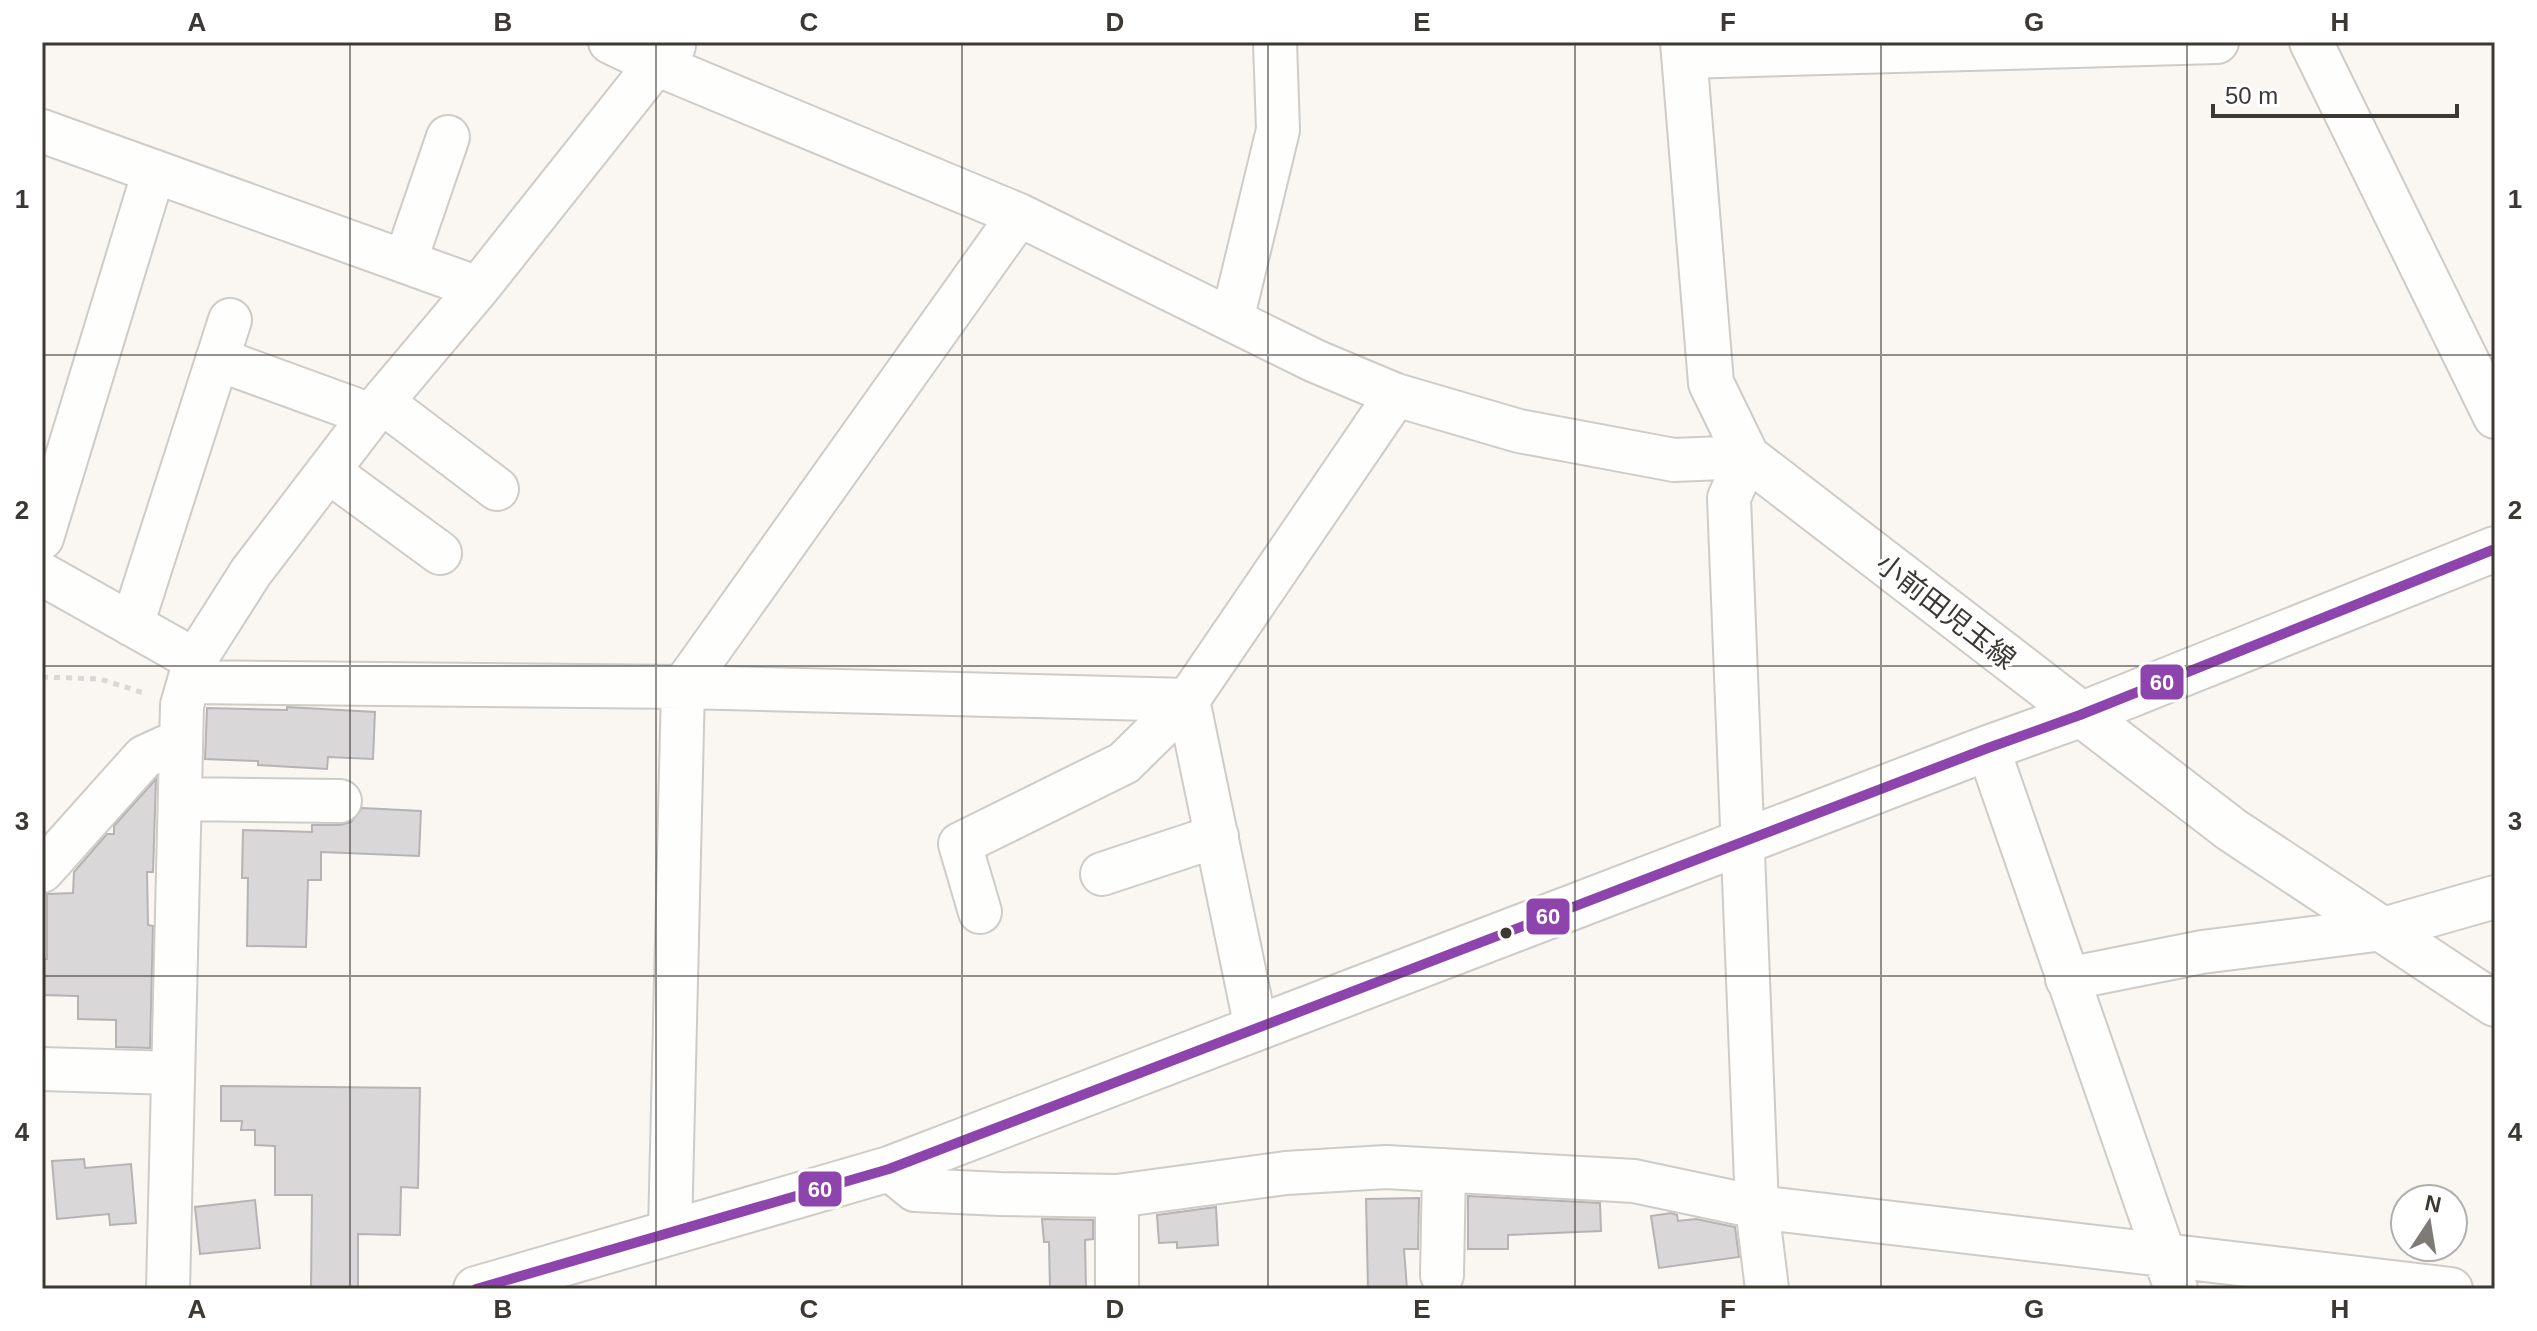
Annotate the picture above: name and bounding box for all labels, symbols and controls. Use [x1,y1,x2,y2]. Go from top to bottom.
text: A [188,7,207,37]
text: B [494,7,512,37]
text: C [800,7,819,37]
text: D [1106,7,1124,37]
text: E [1413,7,1431,37]
text: F [1720,7,1736,37]
text: G [2024,7,2044,37]
text: H [2331,7,2349,37]
scale bar [2213,68,2457,118]
text: 50 m [2225,82,2278,109]
text: 1 [15,184,29,214]
text: 1 [2508,184,2522,214]
text: 2 [15,495,29,525]
text: 2 [2508,495,2522,525]
street label: 小前田児玉線 [1870,547,2021,675]
line badge: 60 [2139,663,2185,701]
text: 60 [2150,670,2174,695]
text: 3 [15,806,29,836]
text: 3 [2508,806,2522,836]
line badge: 60 [1525,897,1571,936]
text: 60 [1536,904,1560,929]
unlabelled marker [1498,925,1514,941]
text: 4 [15,1117,30,1147]
text: 4 [2508,1117,2523,1147]
line badge: 60 [797,1170,843,1208]
text: 60 [808,1177,832,1202]
north arrow [2389,1183,2469,1263]
text: N [2423,1190,2443,1218]
text: A [188,1294,207,1324]
text: B [494,1294,512,1324]
text: C [800,1294,819,1324]
text: D [1106,1294,1124,1324]
text: E [1413,1294,1431,1324]
text: F [1720,1294,1736,1324]
text: G [2024,1294,2044,1324]
text: H [2331,1294,2349,1324]

